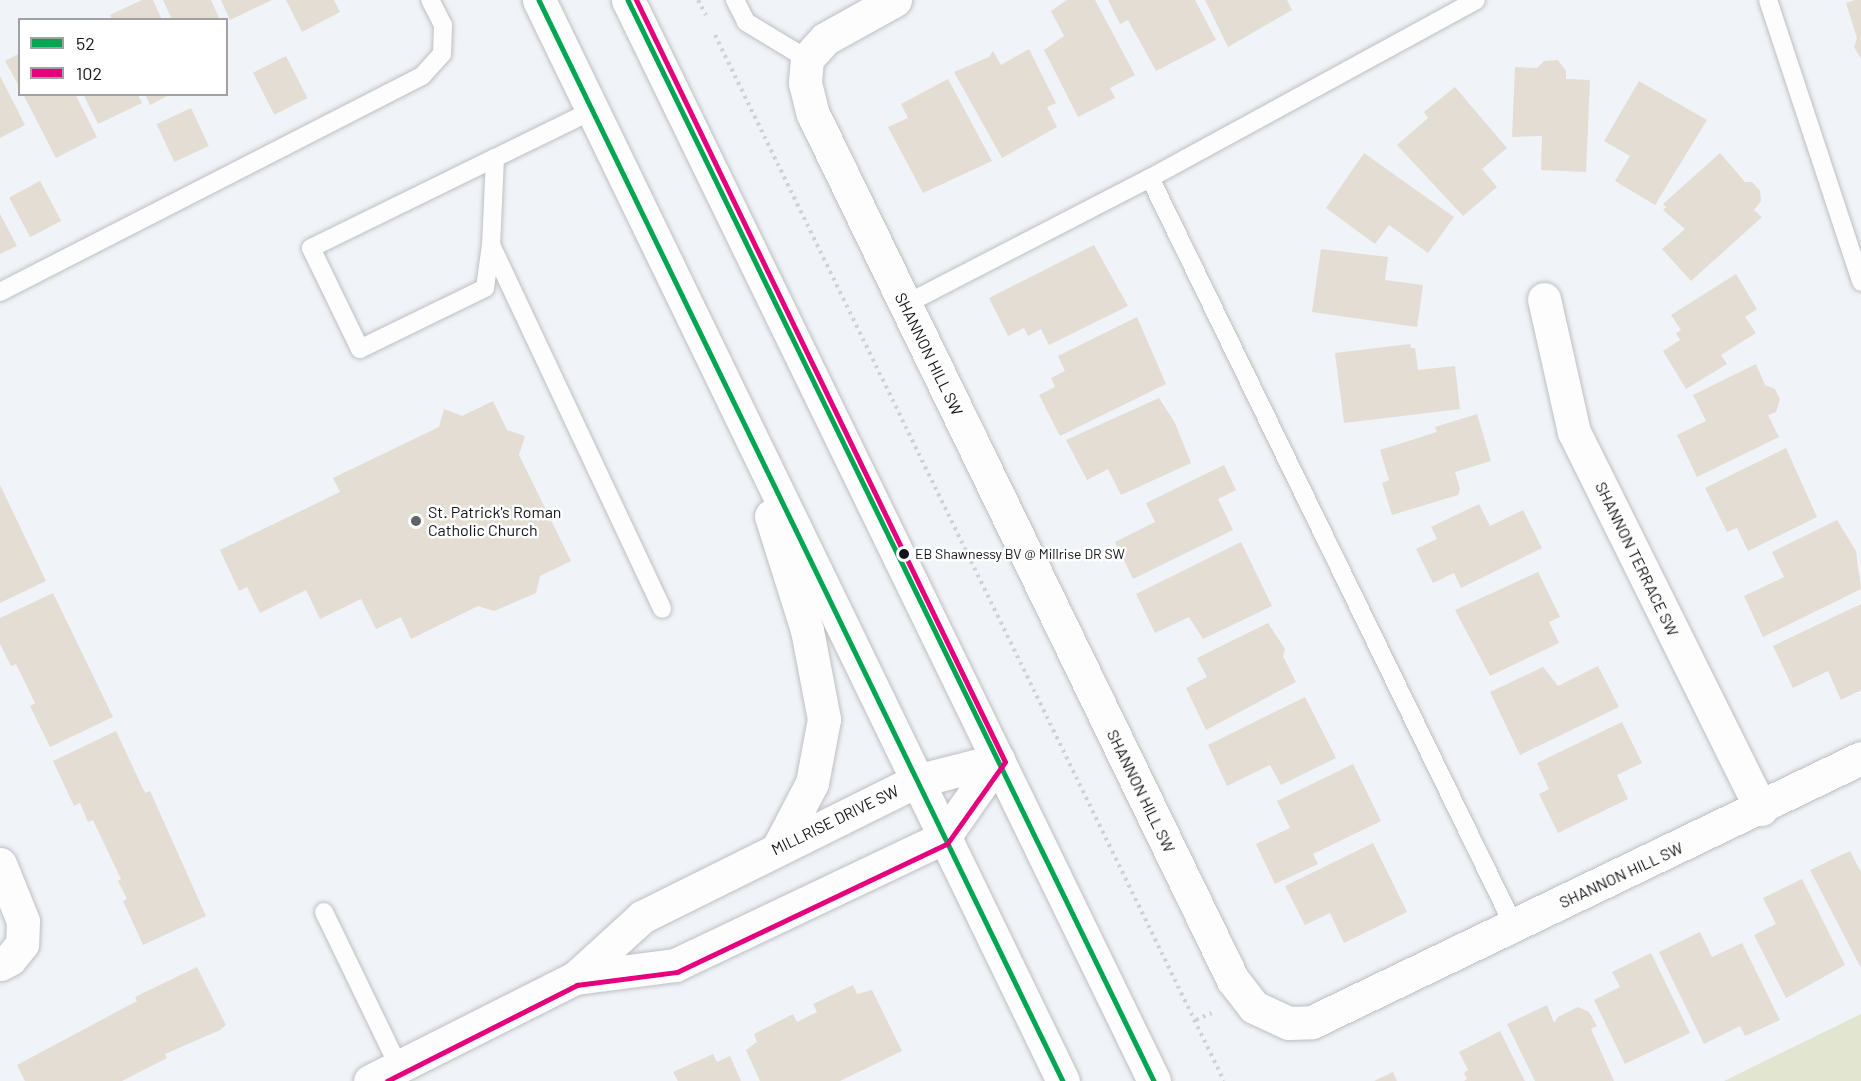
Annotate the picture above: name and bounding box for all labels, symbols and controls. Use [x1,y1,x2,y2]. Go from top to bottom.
legend [18,18,228,96]
text: 52 [76,32,95,54]
text: 102 [76,62,102,84]
street label: SHANNON HILL SW [891,289,967,419]
street label: SHANNON TERRACE SW [1591,479,1683,639]
place label: St. Patrick's Roman Catholic Church [428,502,561,540]
marker: St. Patrick's Roman Catholic Church [409,514,423,528]
place label: EB Shawnessy BV @ Millrise DR SW [915,546,1125,562]
marker: EB Shawnessy BV @ Millrise DR SW [898,548,910,560]
street label: SHANNON HILL SW [1103,726,1179,856]
street label: MILLRISE DRIVE SW [768,781,902,859]
street label: SHANNON HILL SW [1556,838,1686,912]

